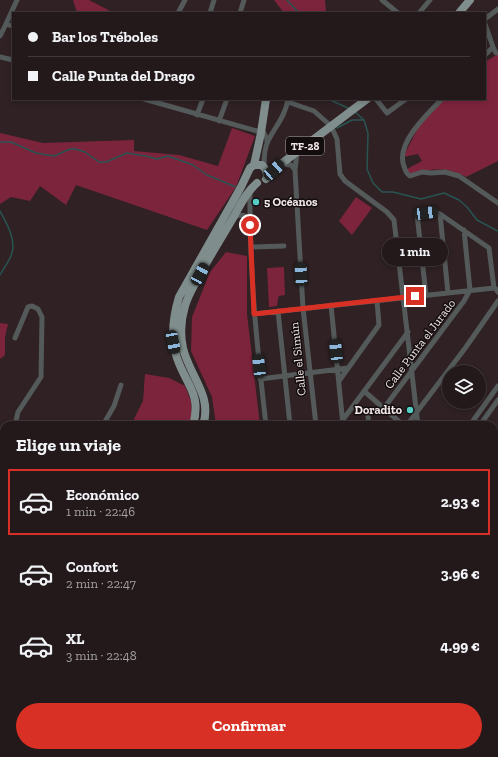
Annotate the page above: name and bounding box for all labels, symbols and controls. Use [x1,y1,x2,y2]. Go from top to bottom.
text: Bar los Tréboles [52,28,158,46]
text: Calle Punta del Drago [52,67,195,85]
road number: TF-28 [286,137,324,155]
car [261,158,287,182]
place label: 5 Océanos [264,195,318,209]
marker: 5 Océanos [251,197,261,207]
car [413,206,439,220]
route start [241,216,259,234]
callout: 1 min [382,238,448,266]
text: 1 min [400,244,430,259]
car [189,261,211,287]
car [294,262,308,286]
route end [406,287,424,305]
street label: Calle Punta el Jurado [382,296,458,392]
street label: Calle el Simún [287,322,309,396]
car [165,329,181,355]
car [329,338,343,364]
car [252,353,266,379]
map controls [442,365,486,409]
button: layers [442,365,486,409]
place label: Doradito [355,403,403,417]
marker: Doradito [405,405,415,415]
text: Elige un viaje [16,434,121,456]
icon: car [18,484,54,520]
text: Económico [66,486,139,504]
text: 2.93 € [441,493,480,511]
text: 1 min · 22:46 [66,504,135,519]
icon: car [18,556,54,592]
text: Confort [66,558,118,576]
text: 3.96 € [441,565,480,583]
text: 2 min · 22:47 [66,576,136,591]
icon: car [18,628,54,664]
text: XL [66,630,84,648]
text: 4.99 € [440,637,480,655]
text: 3 min · 22:48 [66,648,137,663]
button: Confirmar [16,703,482,749]

